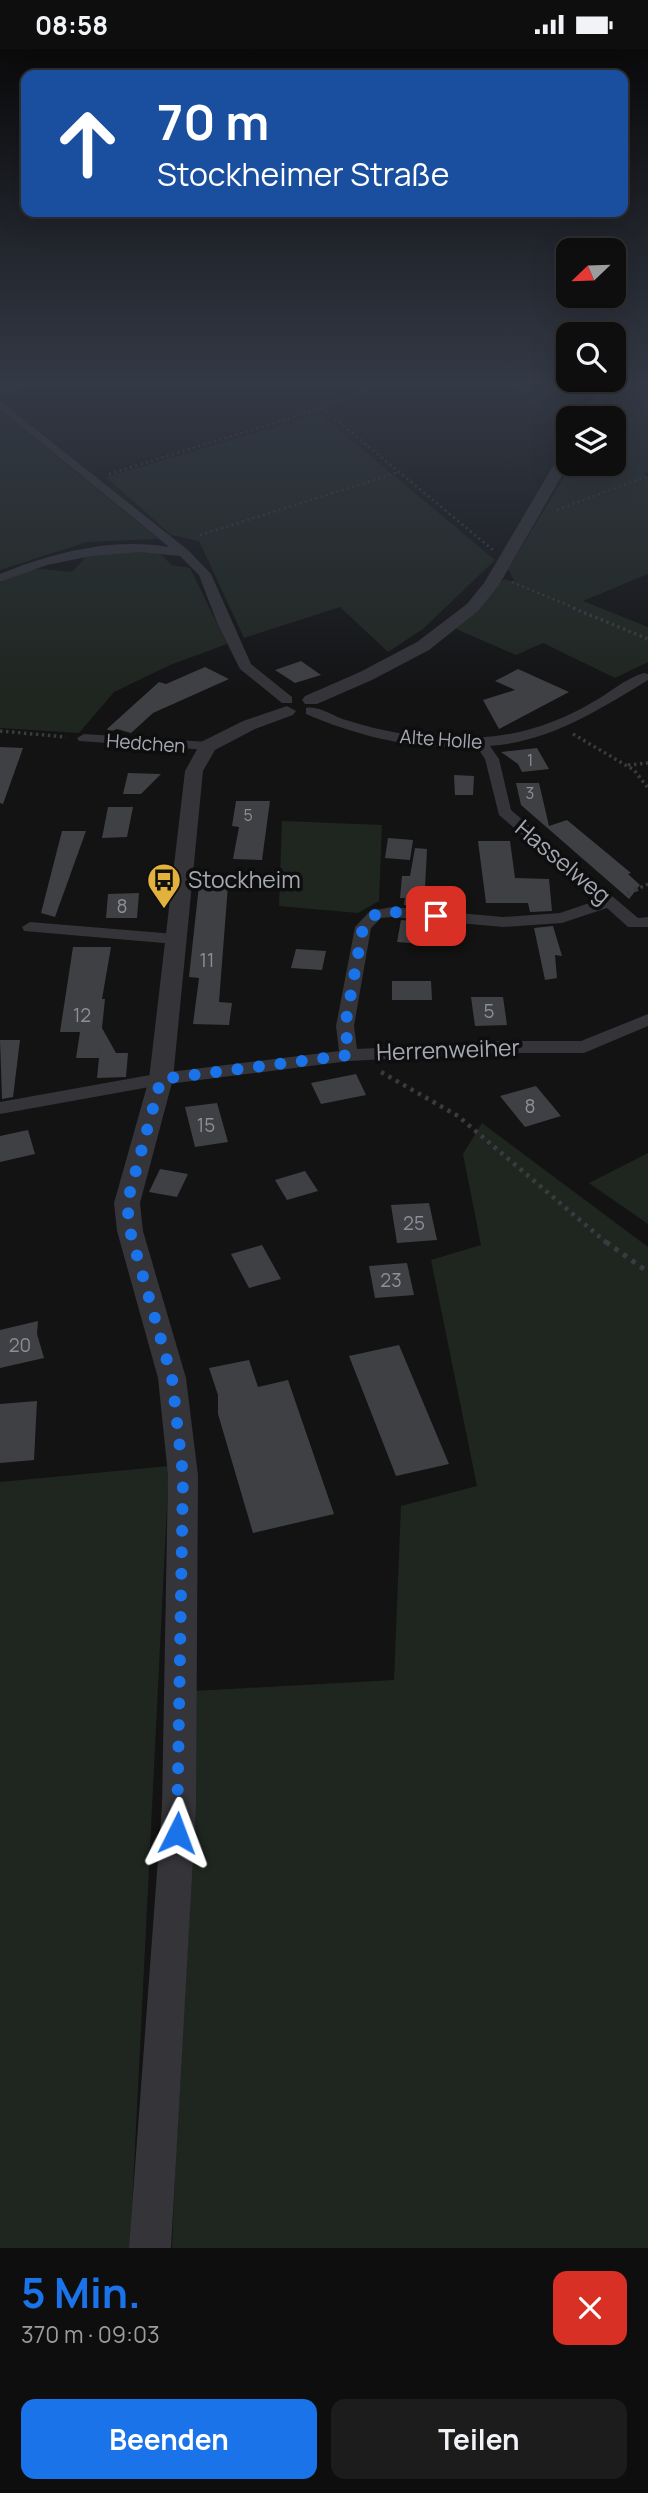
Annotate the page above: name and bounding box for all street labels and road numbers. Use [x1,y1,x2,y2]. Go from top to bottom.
street label: Alte Holle [399,723,483,755]
street label: Hedchen [106,727,186,759]
street label: Hasselweg [509,812,618,911]
street label: Herrenweiher [376,1031,520,1067]

